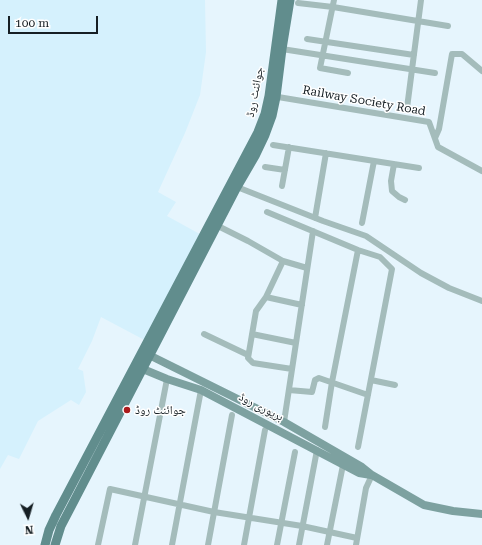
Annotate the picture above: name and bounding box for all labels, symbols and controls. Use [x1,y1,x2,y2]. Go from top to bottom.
scale bar [10,8,100,34]
text: 100 m [15,16,49,30]
street label: جوائنٹ روڈ [243,66,267,118]
street label: Railway Society Road [301,83,427,119]
street label: بریوری روڈ [236,390,286,424]
place label: جوائنٹ روڈ [135,403,186,417]
marker: جوائنٹ روڈ [122,405,132,415]
north arrow [8,497,48,537]
text: N [24,523,34,536]

